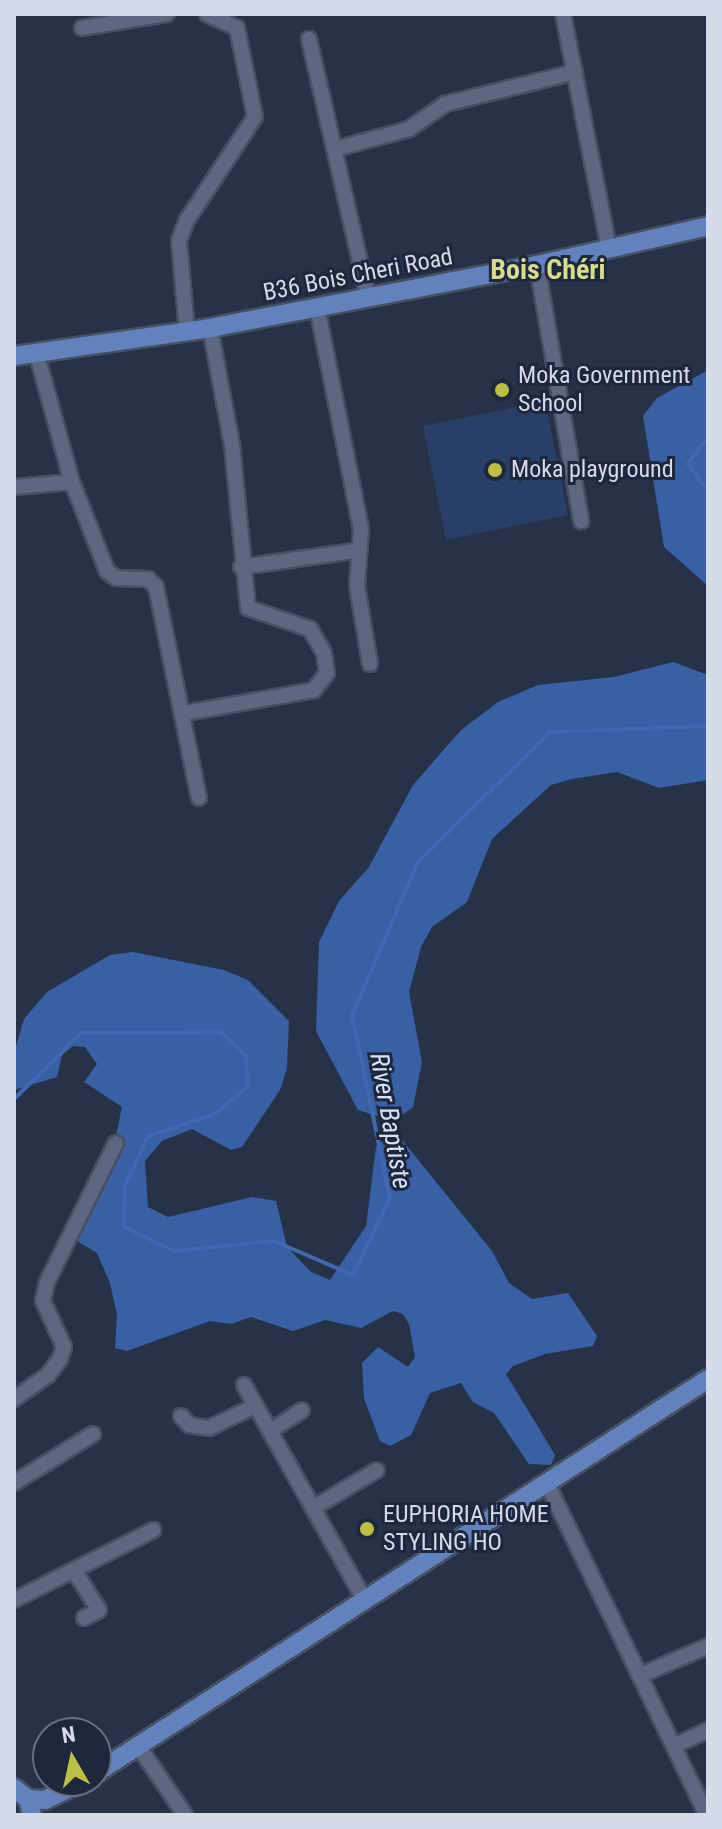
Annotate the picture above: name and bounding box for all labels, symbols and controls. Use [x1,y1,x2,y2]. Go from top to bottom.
street label: B36 Bois Cheri Road [261,243,455,307]
district label: Bois Chéri [490,253,606,287]
place label: Moka Government School [518,362,690,418]
marker: Moka Government School [493,381,511,399]
place label: Moka playground [511,456,674,484]
marker: Moka playground [486,461,504,479]
water label: River Baptiste [363,1051,417,1191]
place label: EUPHORIA HOME STYLING HO [383,1501,549,1557]
marker: EUPHORIA HOME STYLING HO [358,1520,376,1538]
north arrow [32,1717,112,1797]
text: N [60,1721,77,1748]

